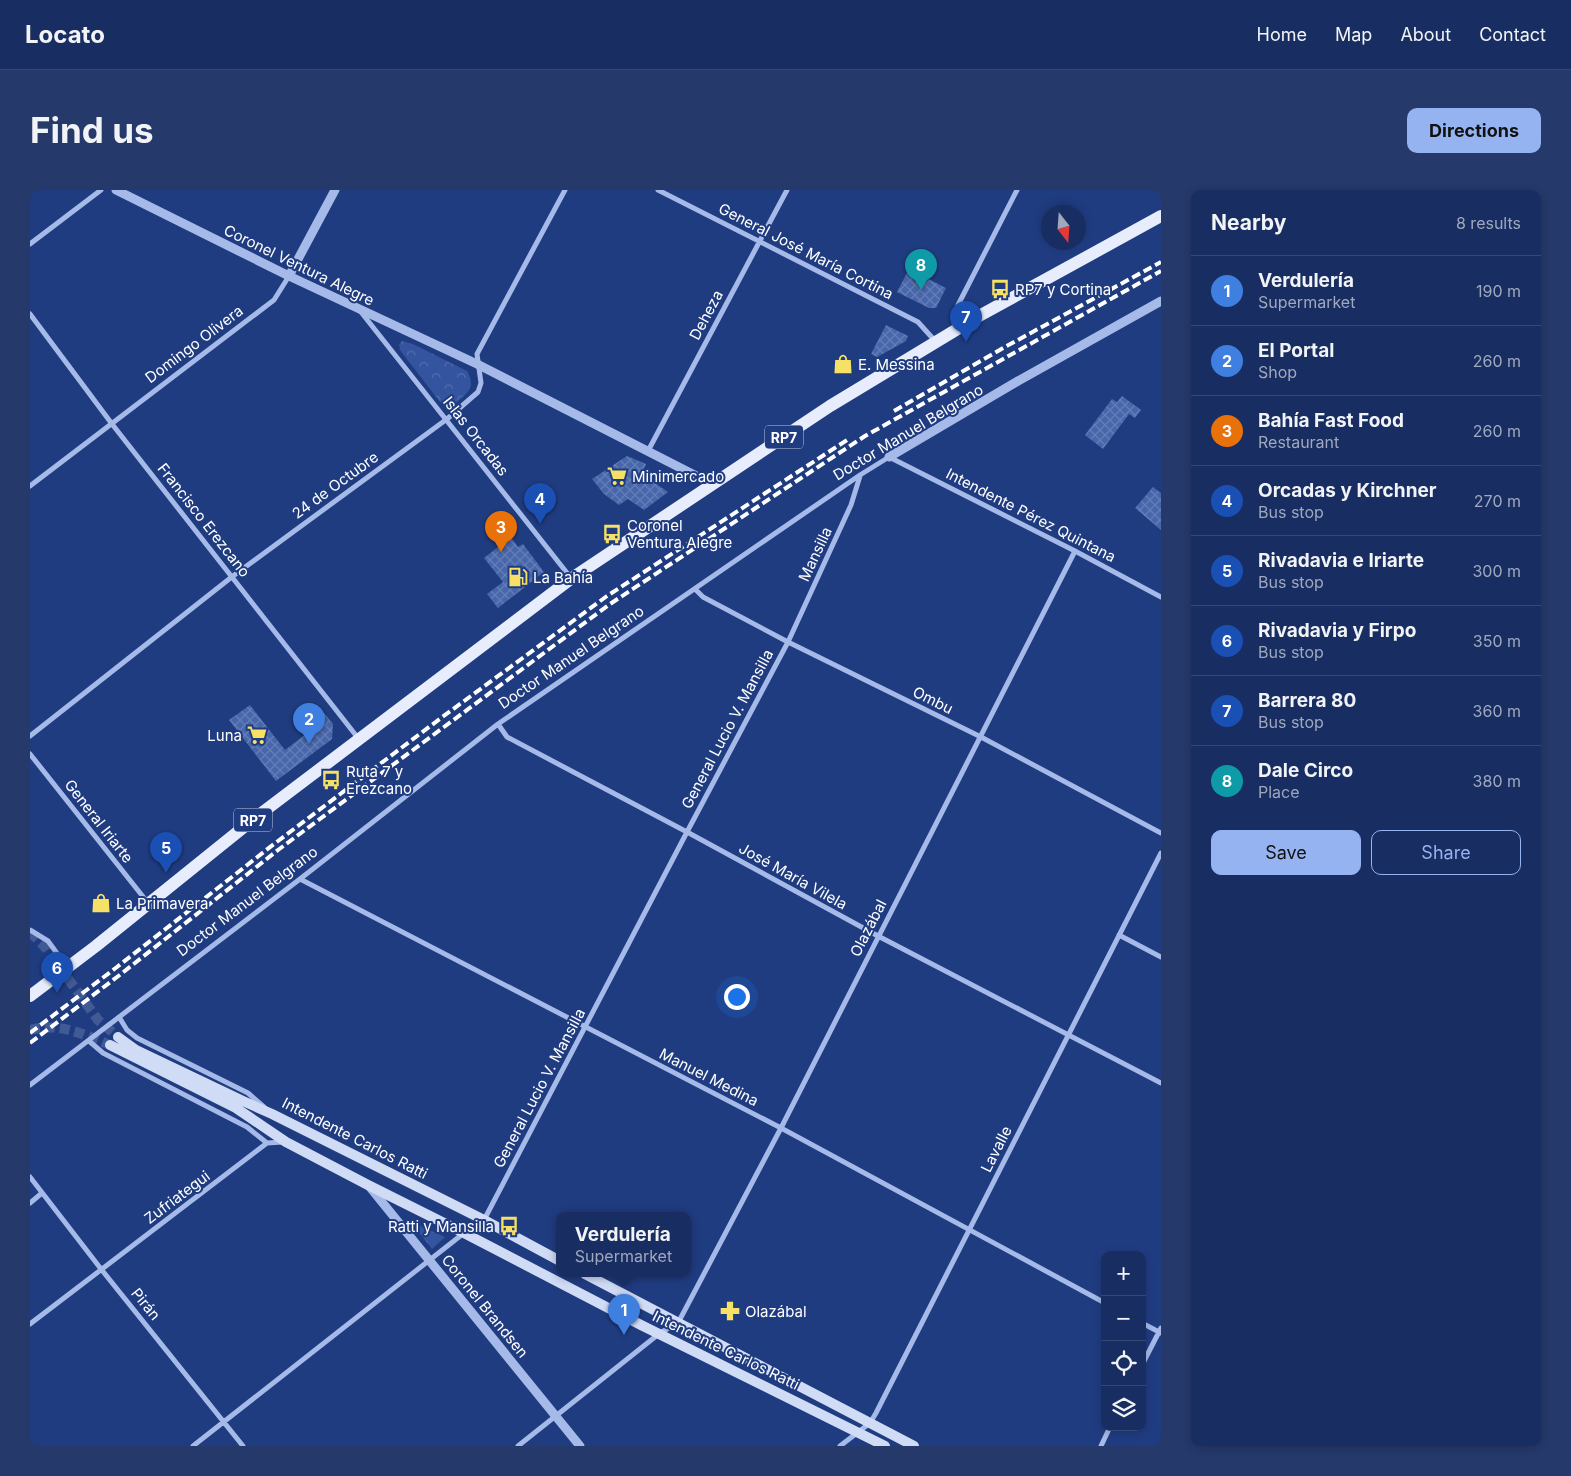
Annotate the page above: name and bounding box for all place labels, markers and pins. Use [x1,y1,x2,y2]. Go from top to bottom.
pin: 8 [905,249,937,290]
bus stop icon: RP7 y Cortina [989,278,1011,300]
place label: RP7 y Cortina [1015,280,1111,299]
pin: 7 [950,301,982,342]
shop icon: E. Messina [832,353,854,375]
place label: E. Messina [858,355,935,374]
supermarket icon: Minimercado [606,465,628,487]
place label: Minimercado [632,467,724,486]
pin: 4 [524,483,556,524]
pin: 3 [485,511,517,552]
place label: Coronel Ventura Alegre [627,516,732,552]
bus stop icon: Coronel Ventura Alegre [601,523,623,545]
fuel station icon: La Bahía [507,566,529,588]
place label: La Bahía [533,568,593,587]
pin: 2 [293,703,325,744]
supermarket icon: Luna [246,724,268,746]
place label: Luna [207,726,242,745]
place label: Ruta 7 y Erezcano [346,762,412,798]
bus stop icon: Ruta 7 y Erezcano [320,769,342,791]
pin: 5 [150,832,182,873]
shop icon: La Primavera [90,892,112,914]
place label: La Primavera [116,894,209,913]
pin: 6 [41,952,73,993]
bus stop icon: Ratti y Mansilla [498,1215,520,1237]
place label: Ratti y Mansilla [388,1217,494,1236]
pin: 1 [608,1294,640,1335]
pharmacy icon: Olazábal [719,1300,741,1322]
place label: Olazábal [745,1302,807,1321]

